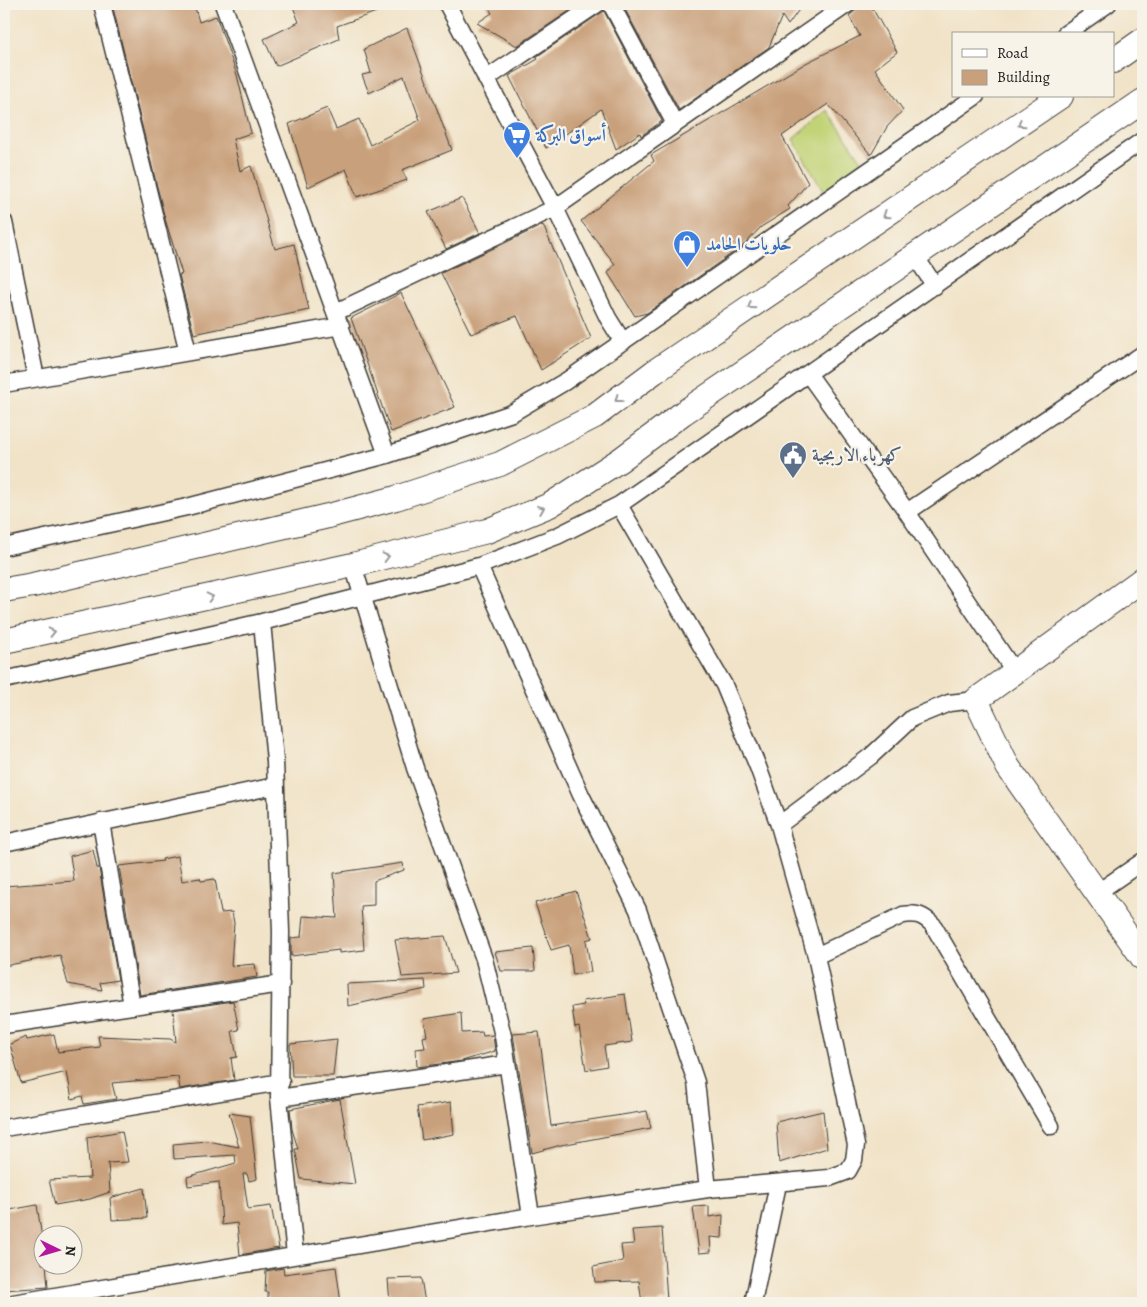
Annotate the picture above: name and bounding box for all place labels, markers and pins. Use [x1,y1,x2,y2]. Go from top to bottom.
supermarket icon: أسواق البركة [502,120,532,159]
place label: أسواق البركة [535,122,607,147]
shop icon: حلويات الحامد [672,229,702,268]
place label: حلويات الحامد [706,232,792,256]
public building icon: كهرباء الاربجية [778,440,808,479]
place label: كهرباء الاربجية [812,443,902,467]

